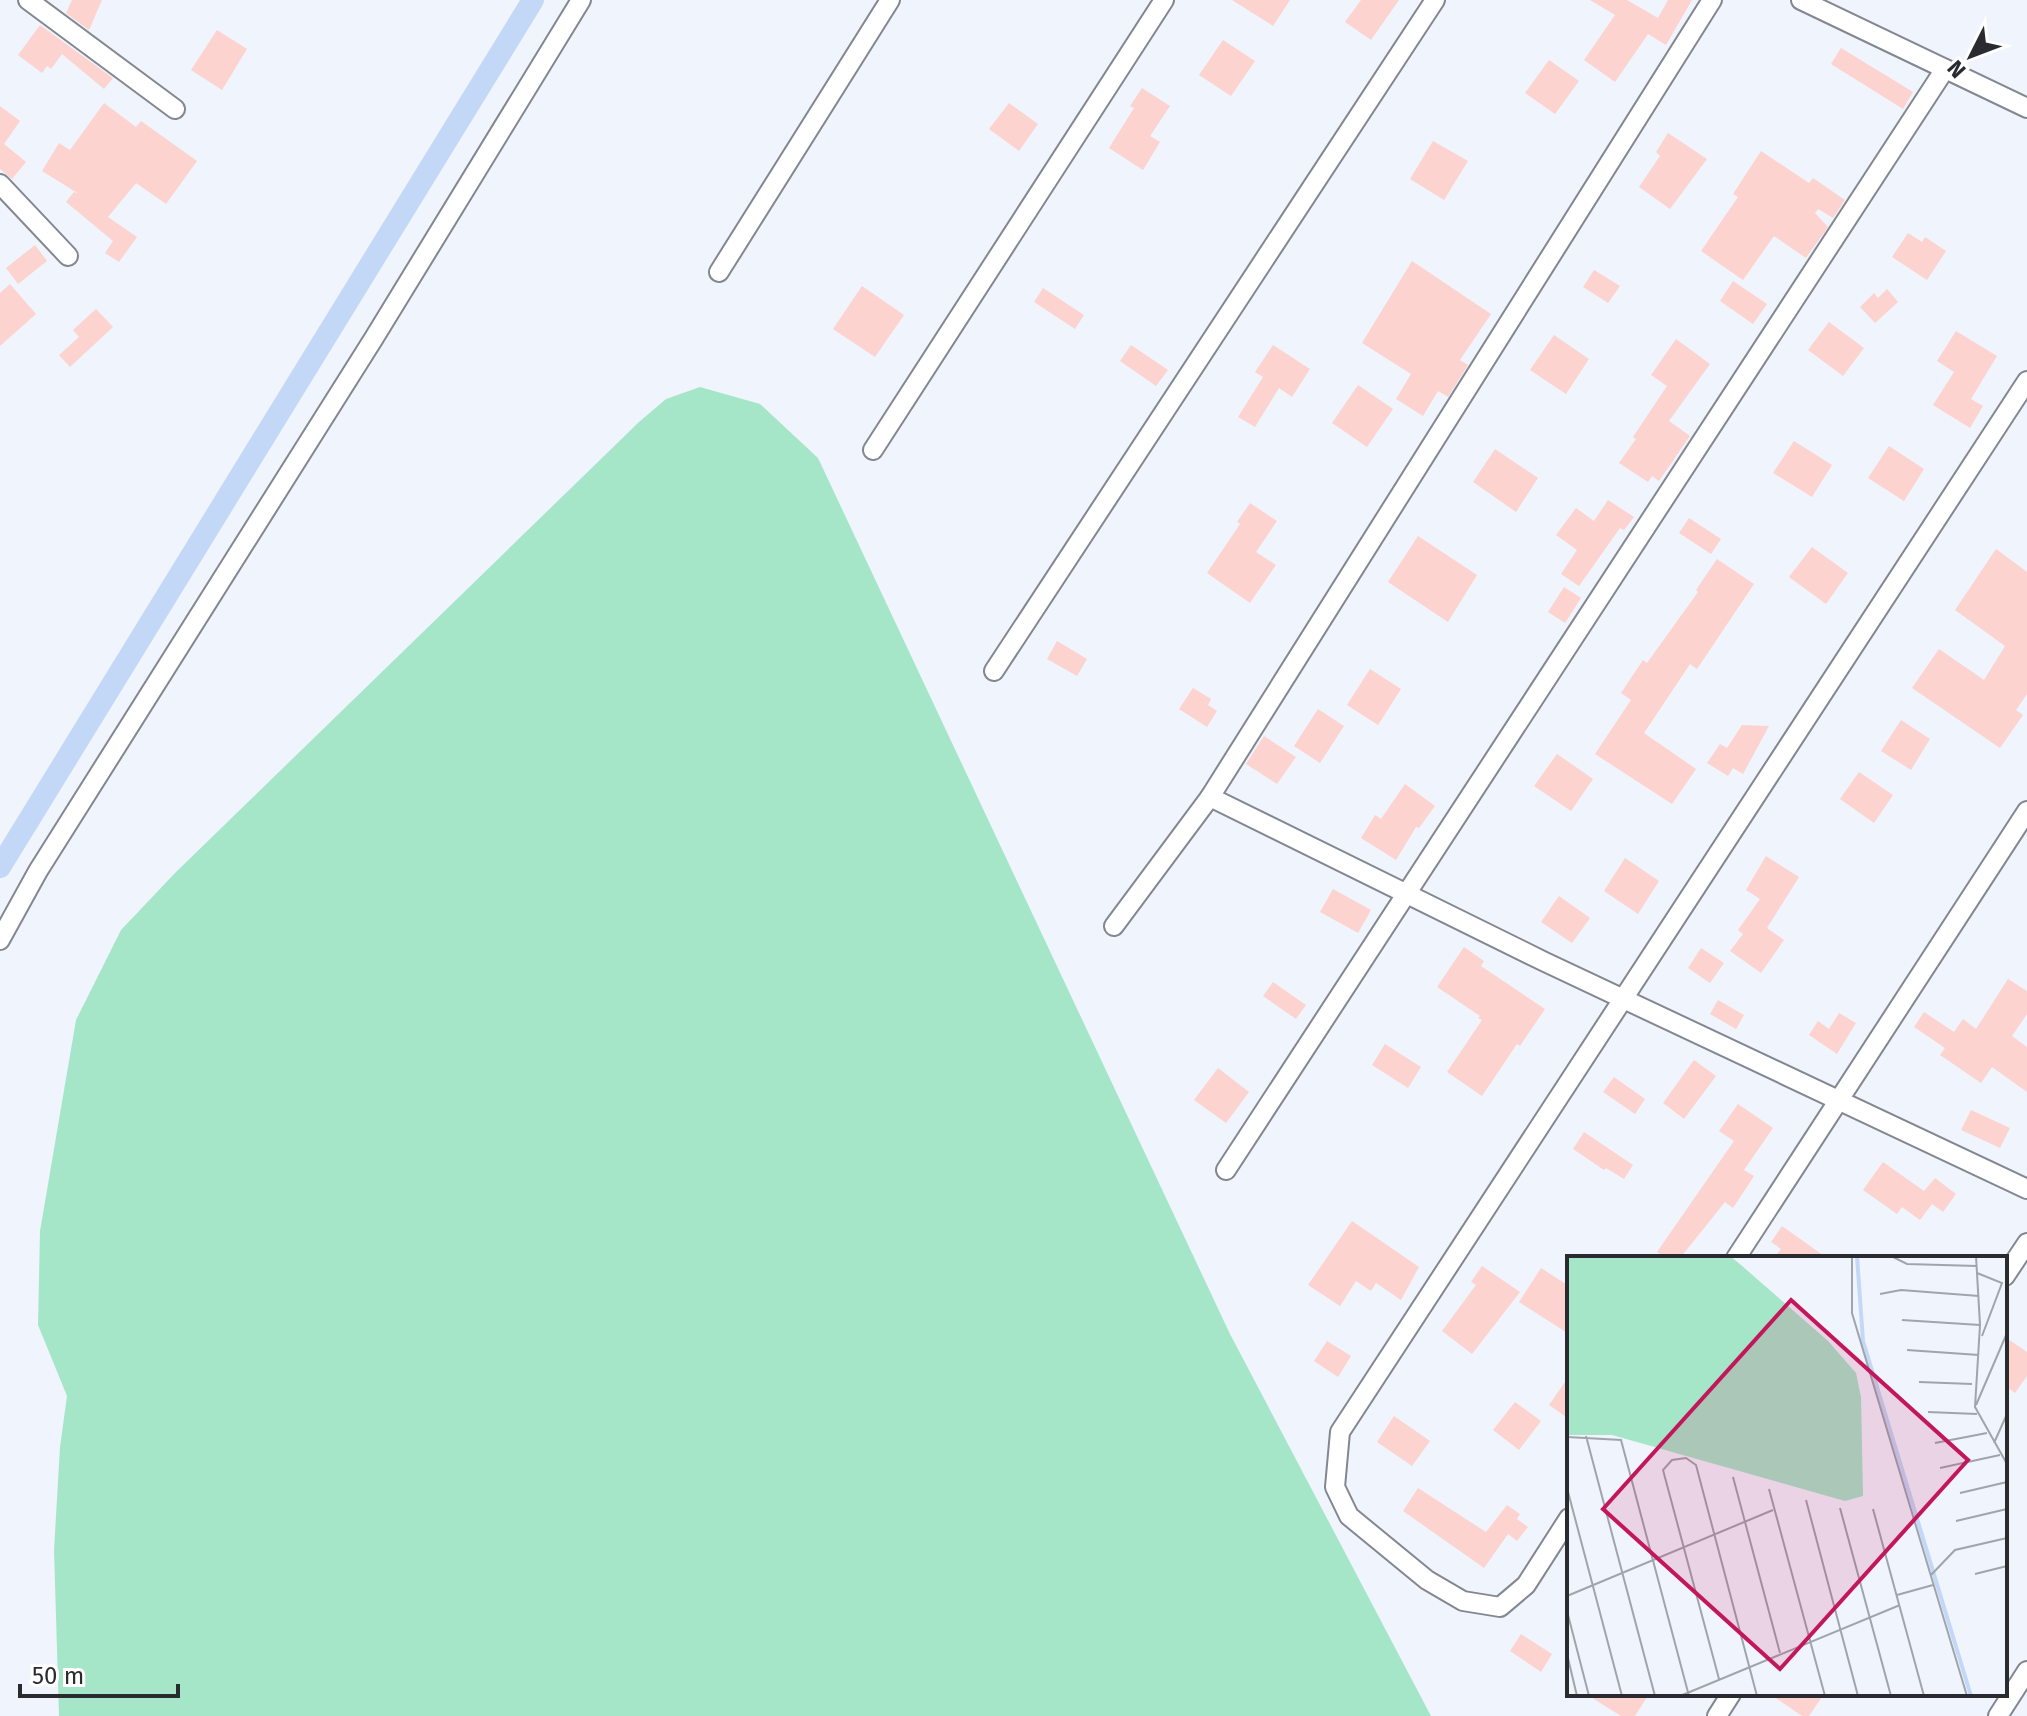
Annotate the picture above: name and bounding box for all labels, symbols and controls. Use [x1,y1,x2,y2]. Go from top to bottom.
north arrow [1931,16,2011,96]
text: N [1942,55,1971,84]
inset map [1567,1256,2007,1696]
scale bar [20,1648,178,1698]
text: 50 m [32,1662,84,1690]

